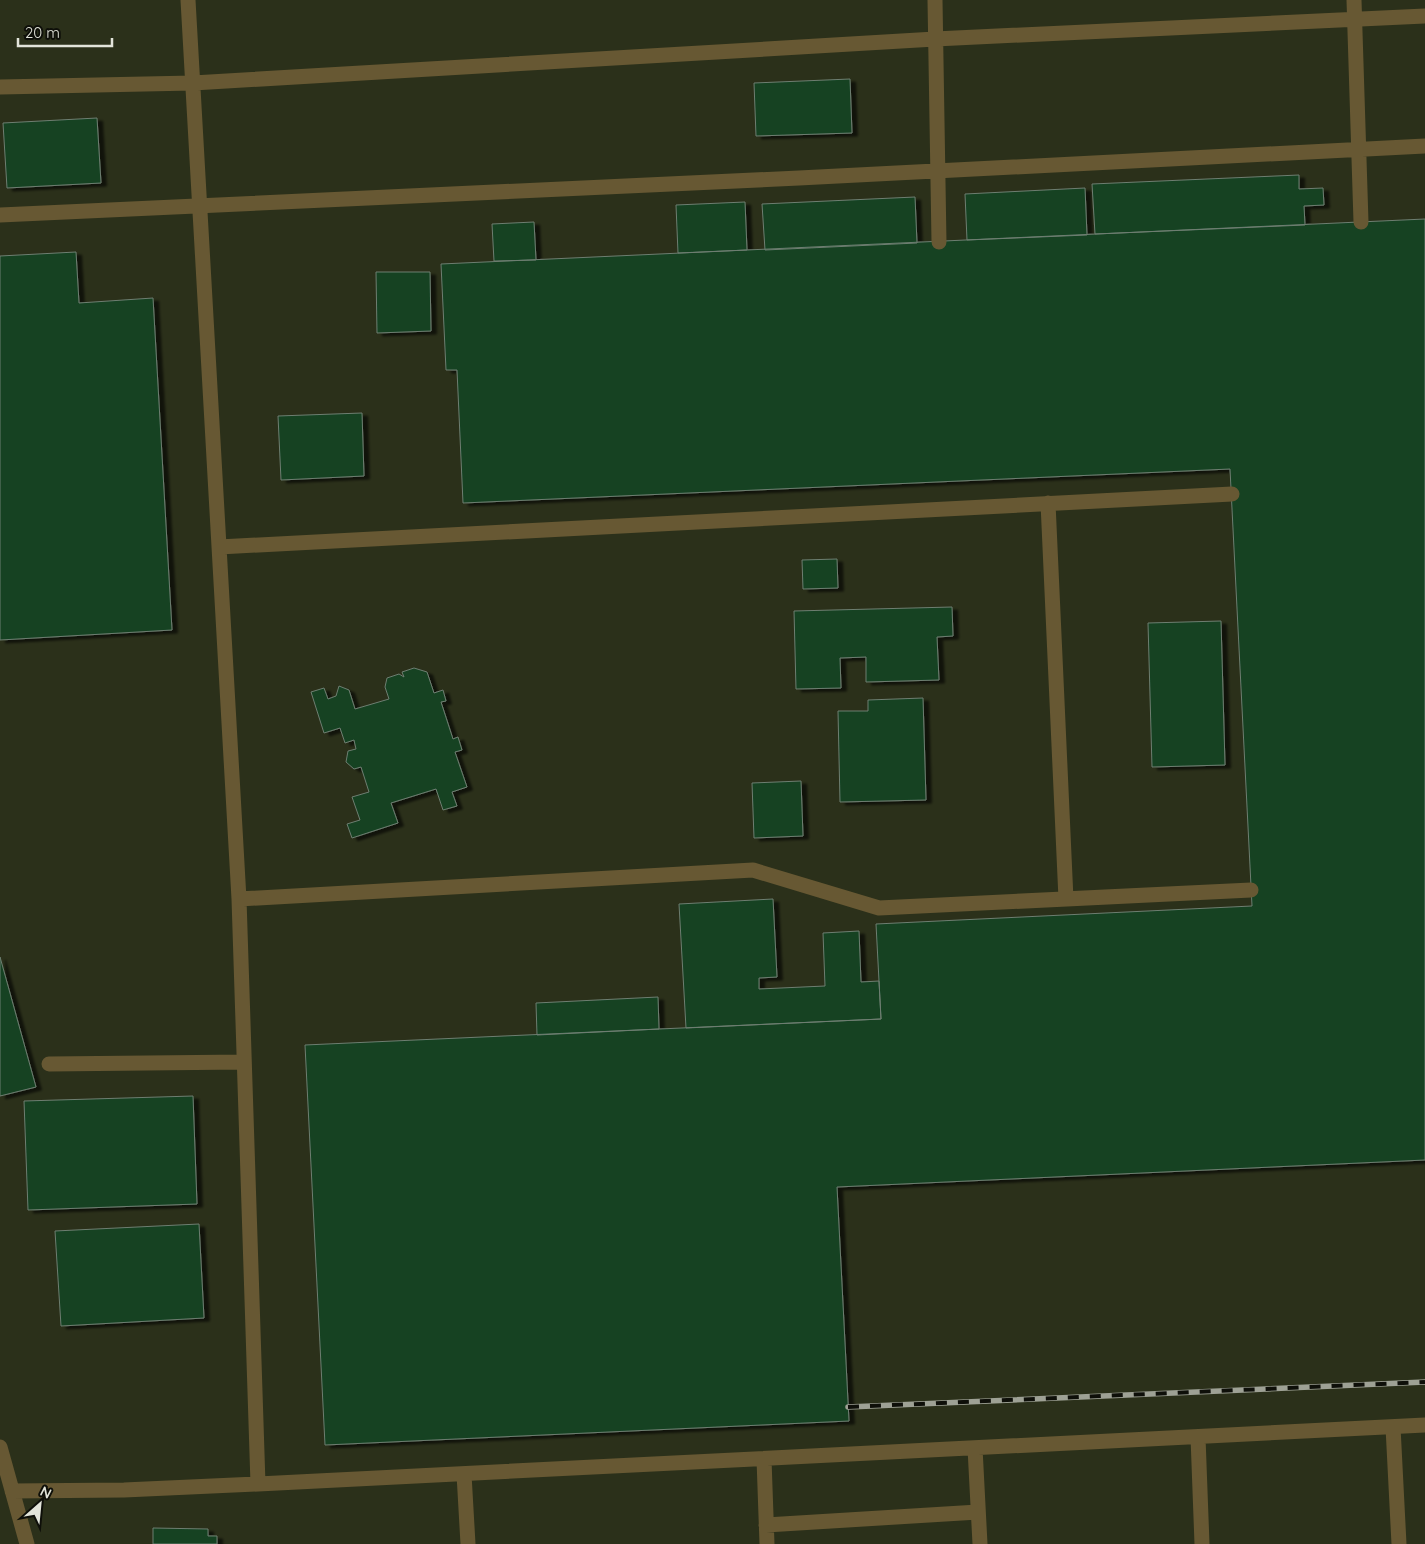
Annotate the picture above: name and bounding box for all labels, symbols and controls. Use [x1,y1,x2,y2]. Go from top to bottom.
scale bar [18,15,111,47]
text: 20 m [25,23,60,42]
north arrow [15,1479,65,1529]
text: N [37,1482,55,1503]

